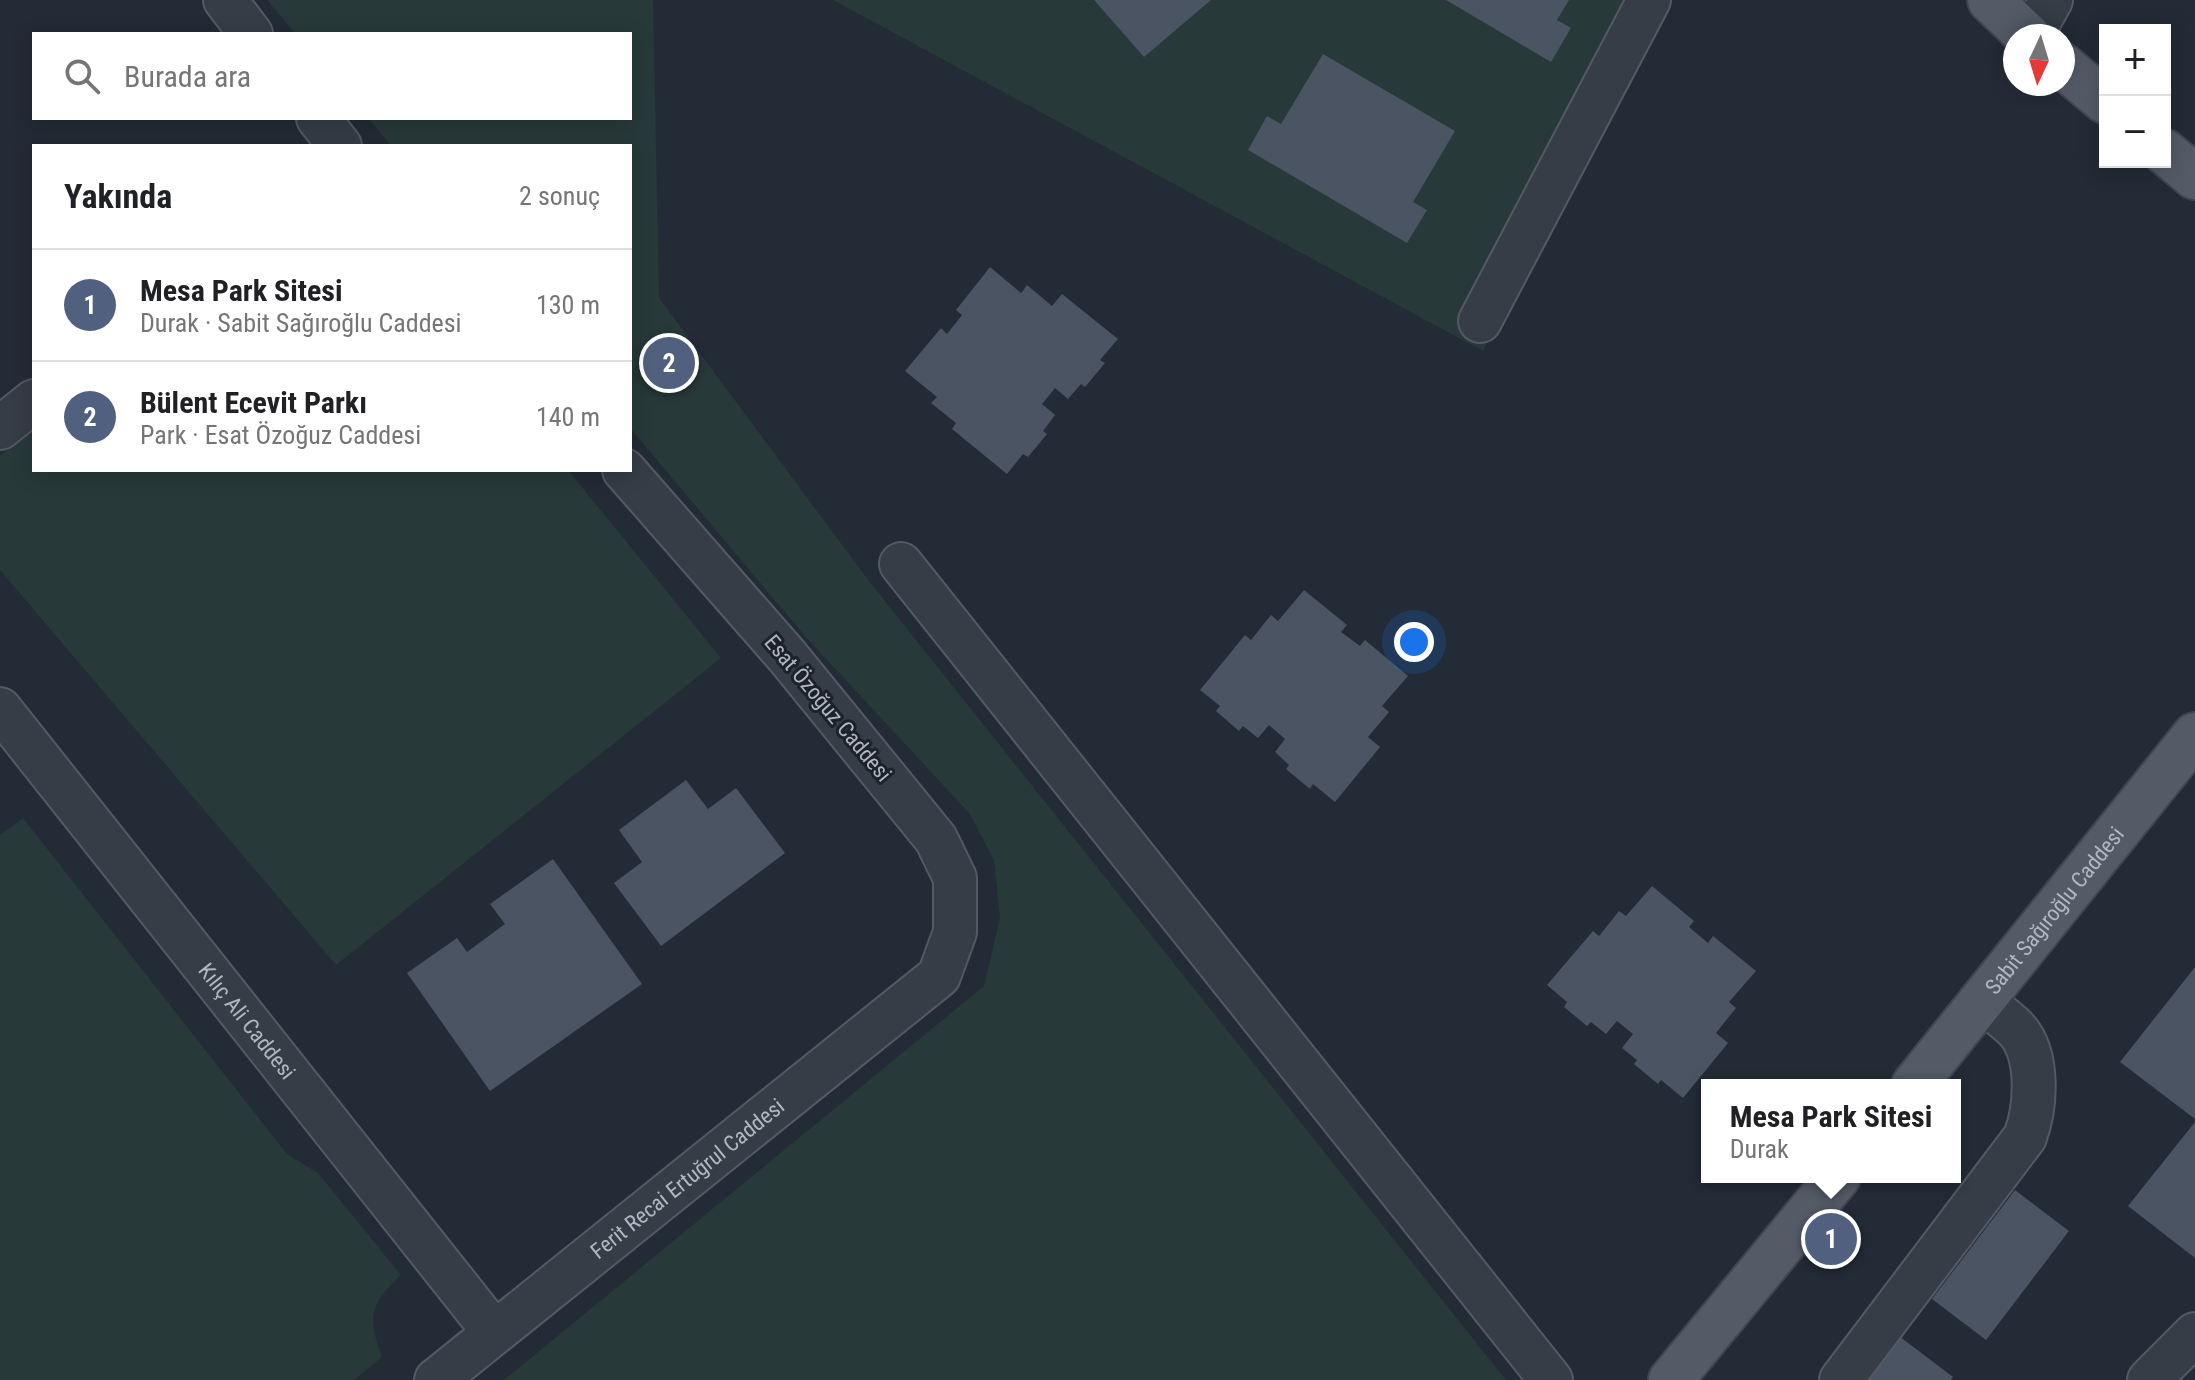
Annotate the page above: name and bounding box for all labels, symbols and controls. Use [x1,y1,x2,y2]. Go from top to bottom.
north arrow [2003,24,2075,96]
map controls [2099,24,2171,168]
button: + [2099,24,2171,96]
search box [32,32,632,120]
icon: search [60,54,104,98]
text: Burada ara [124,59,251,94]
button: − [2099,96,2171,168]
text: Yakında [64,176,172,216]
text: 2 sonuç [519,181,600,211]
text: Mesa Park Sitesi [140,273,342,308]
text: 1 [83,290,97,320]
text: 130 m [536,290,600,320]
text: Durak · Sabit Sağıroğlu Caddesi [140,308,462,338]
pin: 2 [643,333,695,393]
text: Bülent Ecevit Parkı [140,385,367,420]
text: 2 [83,402,97,432]
text: 140 m [536,402,600,432]
text: Park · Esat Özoğuz Caddesi [140,420,421,450]
your location [1394,622,1434,662]
street label: Esat Özoğuz Caddesi [760,630,896,786]
street label: Sabit Sağıroğlu Caddesi [1980,822,2129,999]
street label: Kılıç Ali Caddesi [194,958,301,1084]
popup [1701,1079,1961,1183]
street label: Ferit Recai Ertuğrul Caddesi [585,1093,789,1264]
text: Mesa Park Sitesi [1730,1099,1932,1134]
text: Durak [1730,1134,1789,1164]
pin: 1 [1805,1209,1857,1269]

